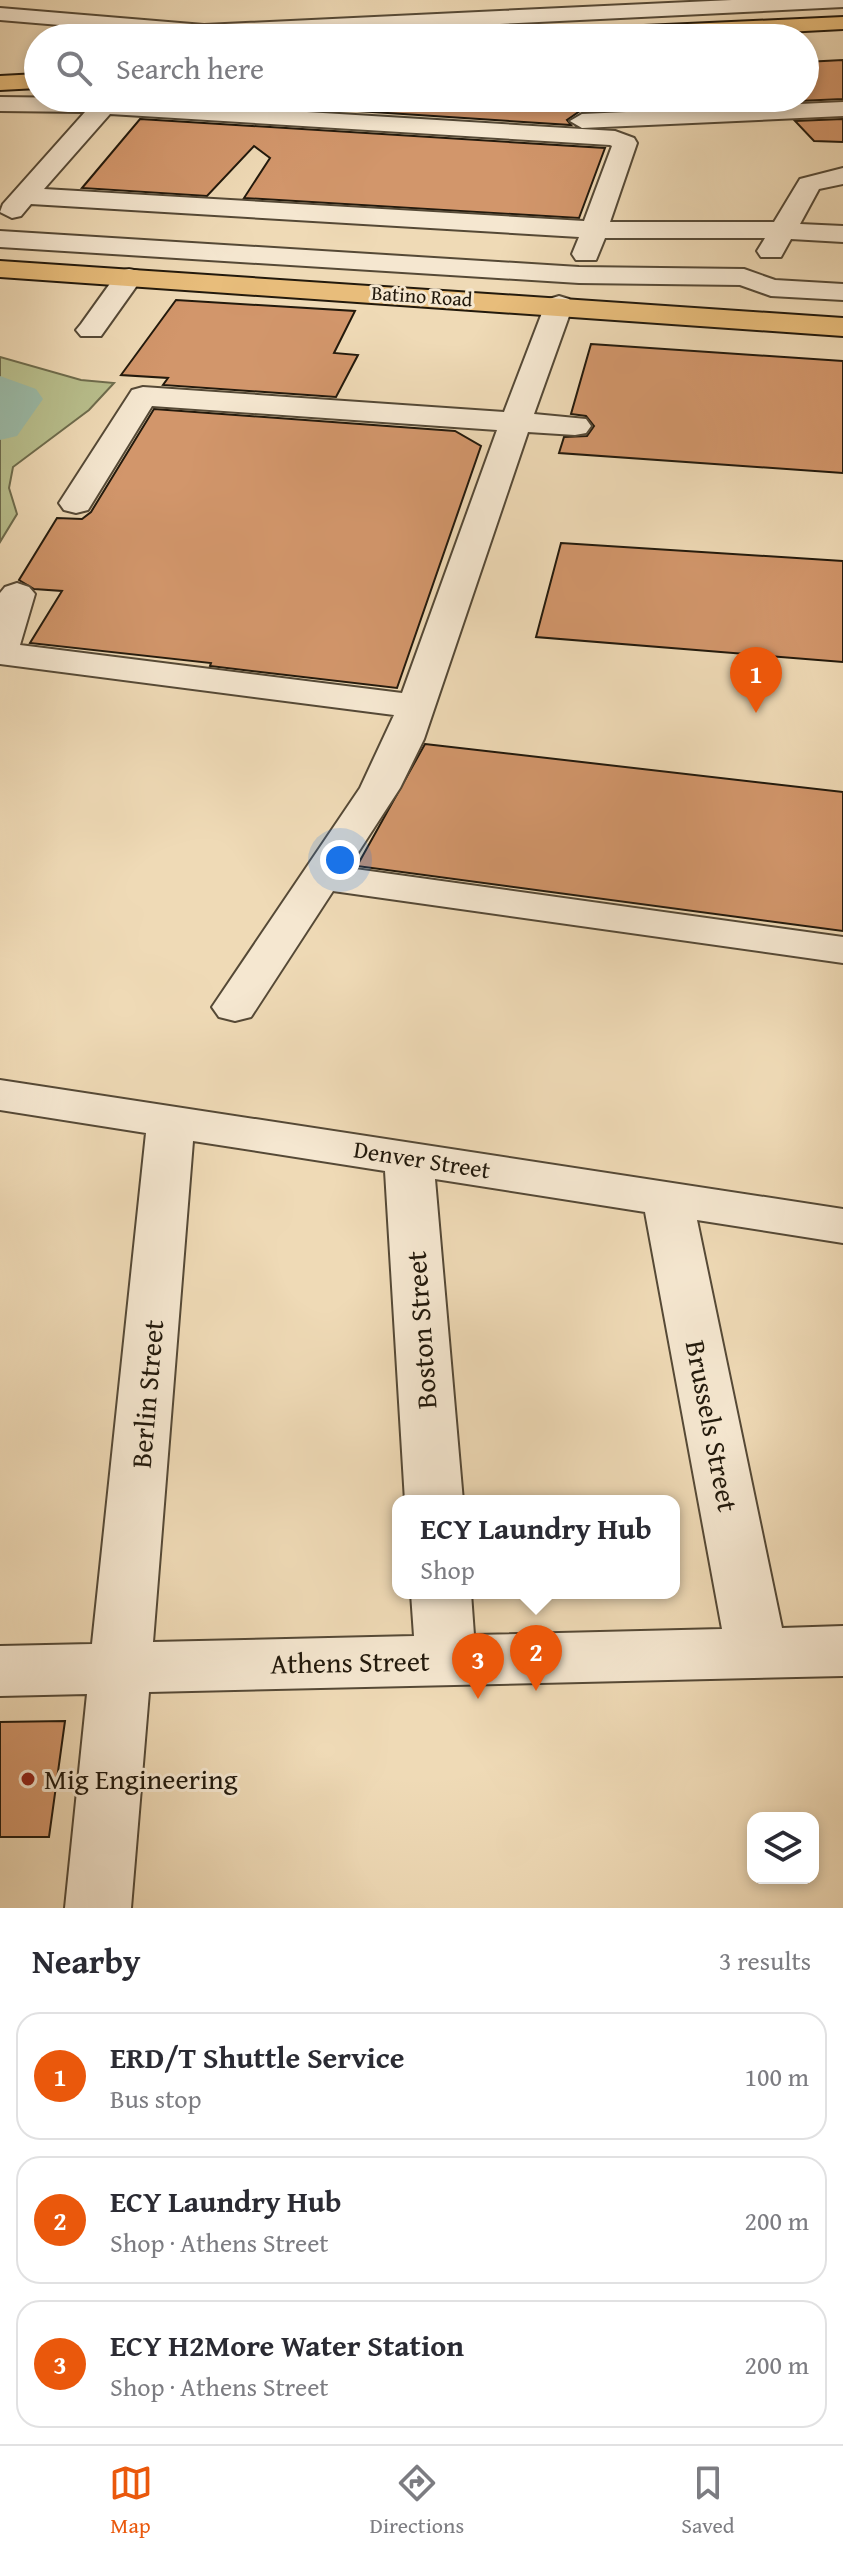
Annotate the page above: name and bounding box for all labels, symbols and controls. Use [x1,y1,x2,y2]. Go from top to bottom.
search box [24,24,819,112]
icon: search [52,46,96,90]
text: Search here [116,46,264,90]
street label: Batino Road [371,278,474,314]
pin: 1 [730,647,782,713]
your location [320,840,360,880]
street label: Denver Street [351,1131,493,1188]
street label: Boston Street [395,1250,446,1410]
street label: Berlin Street [120,1318,173,1470]
street label: Brussels Street [676,1337,749,1515]
popup [392,1495,680,1599]
text: ECY Laundry Hub [420,1506,652,1550]
text: Shop [420,1550,475,1589]
pin: 2 [510,1625,562,1691]
pin: 3 [452,1633,504,1699]
street label: Athens Street [270,1640,430,1683]
place label: Mig Engineering [44,1758,238,1799]
marker: Mig Engineering [19,1770,37,1788]
map controls [747,1812,819,1884]
button: layers [747,1812,819,1884]
text: Nearby [32,1936,141,1985]
text: 3 results [719,1941,811,1980]
text: ERD/T Shuttle Service [110,2035,404,2079]
text: 1 [53,2057,67,2096]
text: 100 m [744,2057,809,2096]
text: Bus stop [110,2079,202,2118]
text: ECY Laundry Hub [110,2179,342,2223]
text: 2 [53,2201,67,2240]
text: 200 m [744,2201,809,2240]
text: Shop · Athens Street [110,2223,329,2262]
text: ECY H2More Water Station [110,2323,464,2367]
text: 3 [53,2345,67,2384]
text: 200 m [744,2345,809,2384]
text: Shop · Athens Street [110,2367,329,2406]
tab: Map [109,2461,153,2541]
tab: Directions [370,2461,464,2541]
tab: Saved [681,2461,734,2541]

